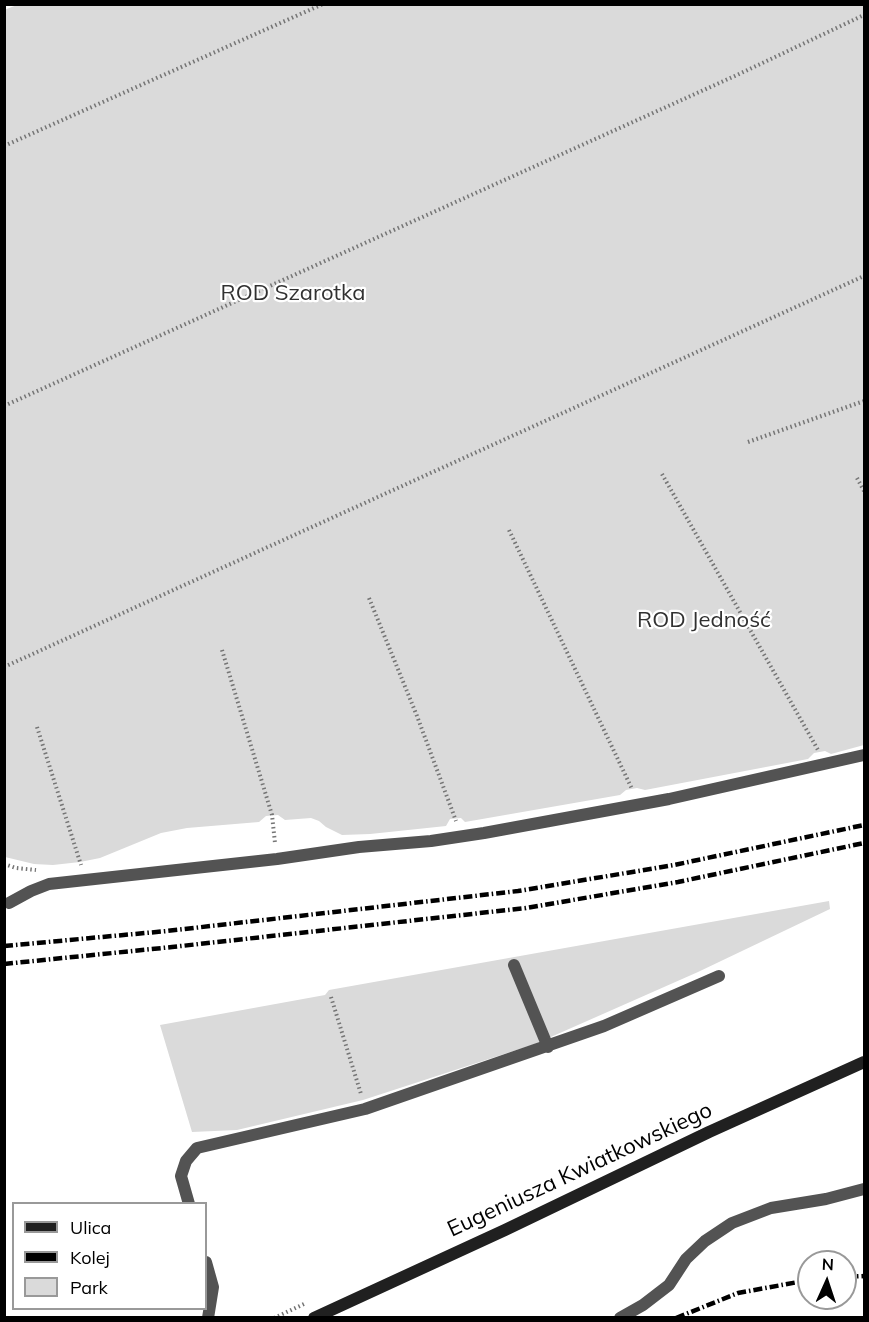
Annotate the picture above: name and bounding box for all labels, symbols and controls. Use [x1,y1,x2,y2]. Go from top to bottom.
park label: ROD Szarotka [221,280,365,306]
park label: ROD Jedność [637,607,771,633]
street label: Eugeniusza Kwiatkowskiego [443,1097,717,1243]
legend [12,1202,207,1310]
text: Ulica [70,1216,111,1239]
text: Kolej [70,1246,110,1269]
north arrow [797,1250,857,1310]
text: N [821,1254,834,1274]
text: Park [70,1276,108,1299]

